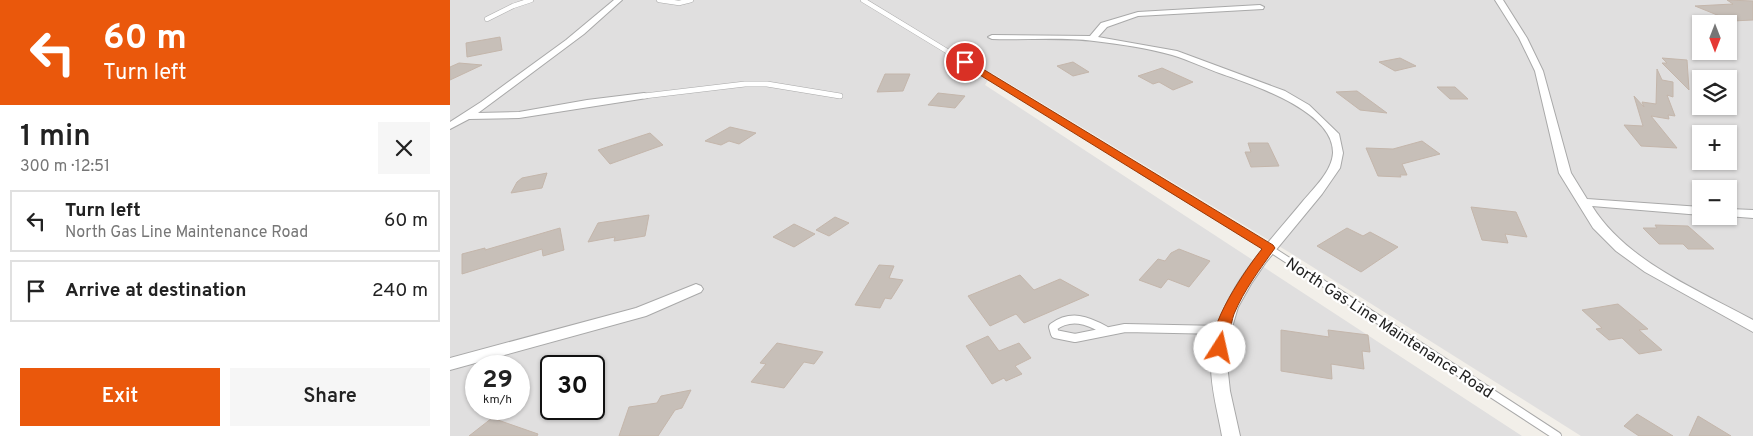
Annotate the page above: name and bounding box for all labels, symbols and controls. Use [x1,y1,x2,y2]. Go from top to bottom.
north arrow [1692,15,1738,60]
map controls [1692,15,1737,225]
text: 60 m [103,17,187,61]
icon: left [20,20,85,85]
pin [944,41,986,83]
icon: arrive [951,48,979,76]
text: Turn left [103,60,186,87]
button: layers [1692,70,1737,115]
text: 1 min [20,119,91,156]
button: close [378,122,430,174]
button: + [1692,125,1737,170]
text: 300 m · 12:51 [20,157,110,177]
button: − [1692,180,1737,225]
text: Turn left [65,199,141,223]
icon: left [22,207,50,235]
text: 60 m [384,209,428,233]
text: North Gas Line Maintenance Road [65,223,308,243]
street label: North Gas Line Maintenance Road [1281,254,1496,403]
icon: arrive [22,277,50,305]
text: Arrive at destination [65,279,246,303]
text: 240 m [372,279,428,303]
position arrow [1193,321,1245,373]
speed limit sign: 30 [540,355,605,420]
text: 29 [482,365,513,397]
button: Exit [20,368,220,426]
button: Share [230,368,430,426]
text: km/h [483,392,512,408]

